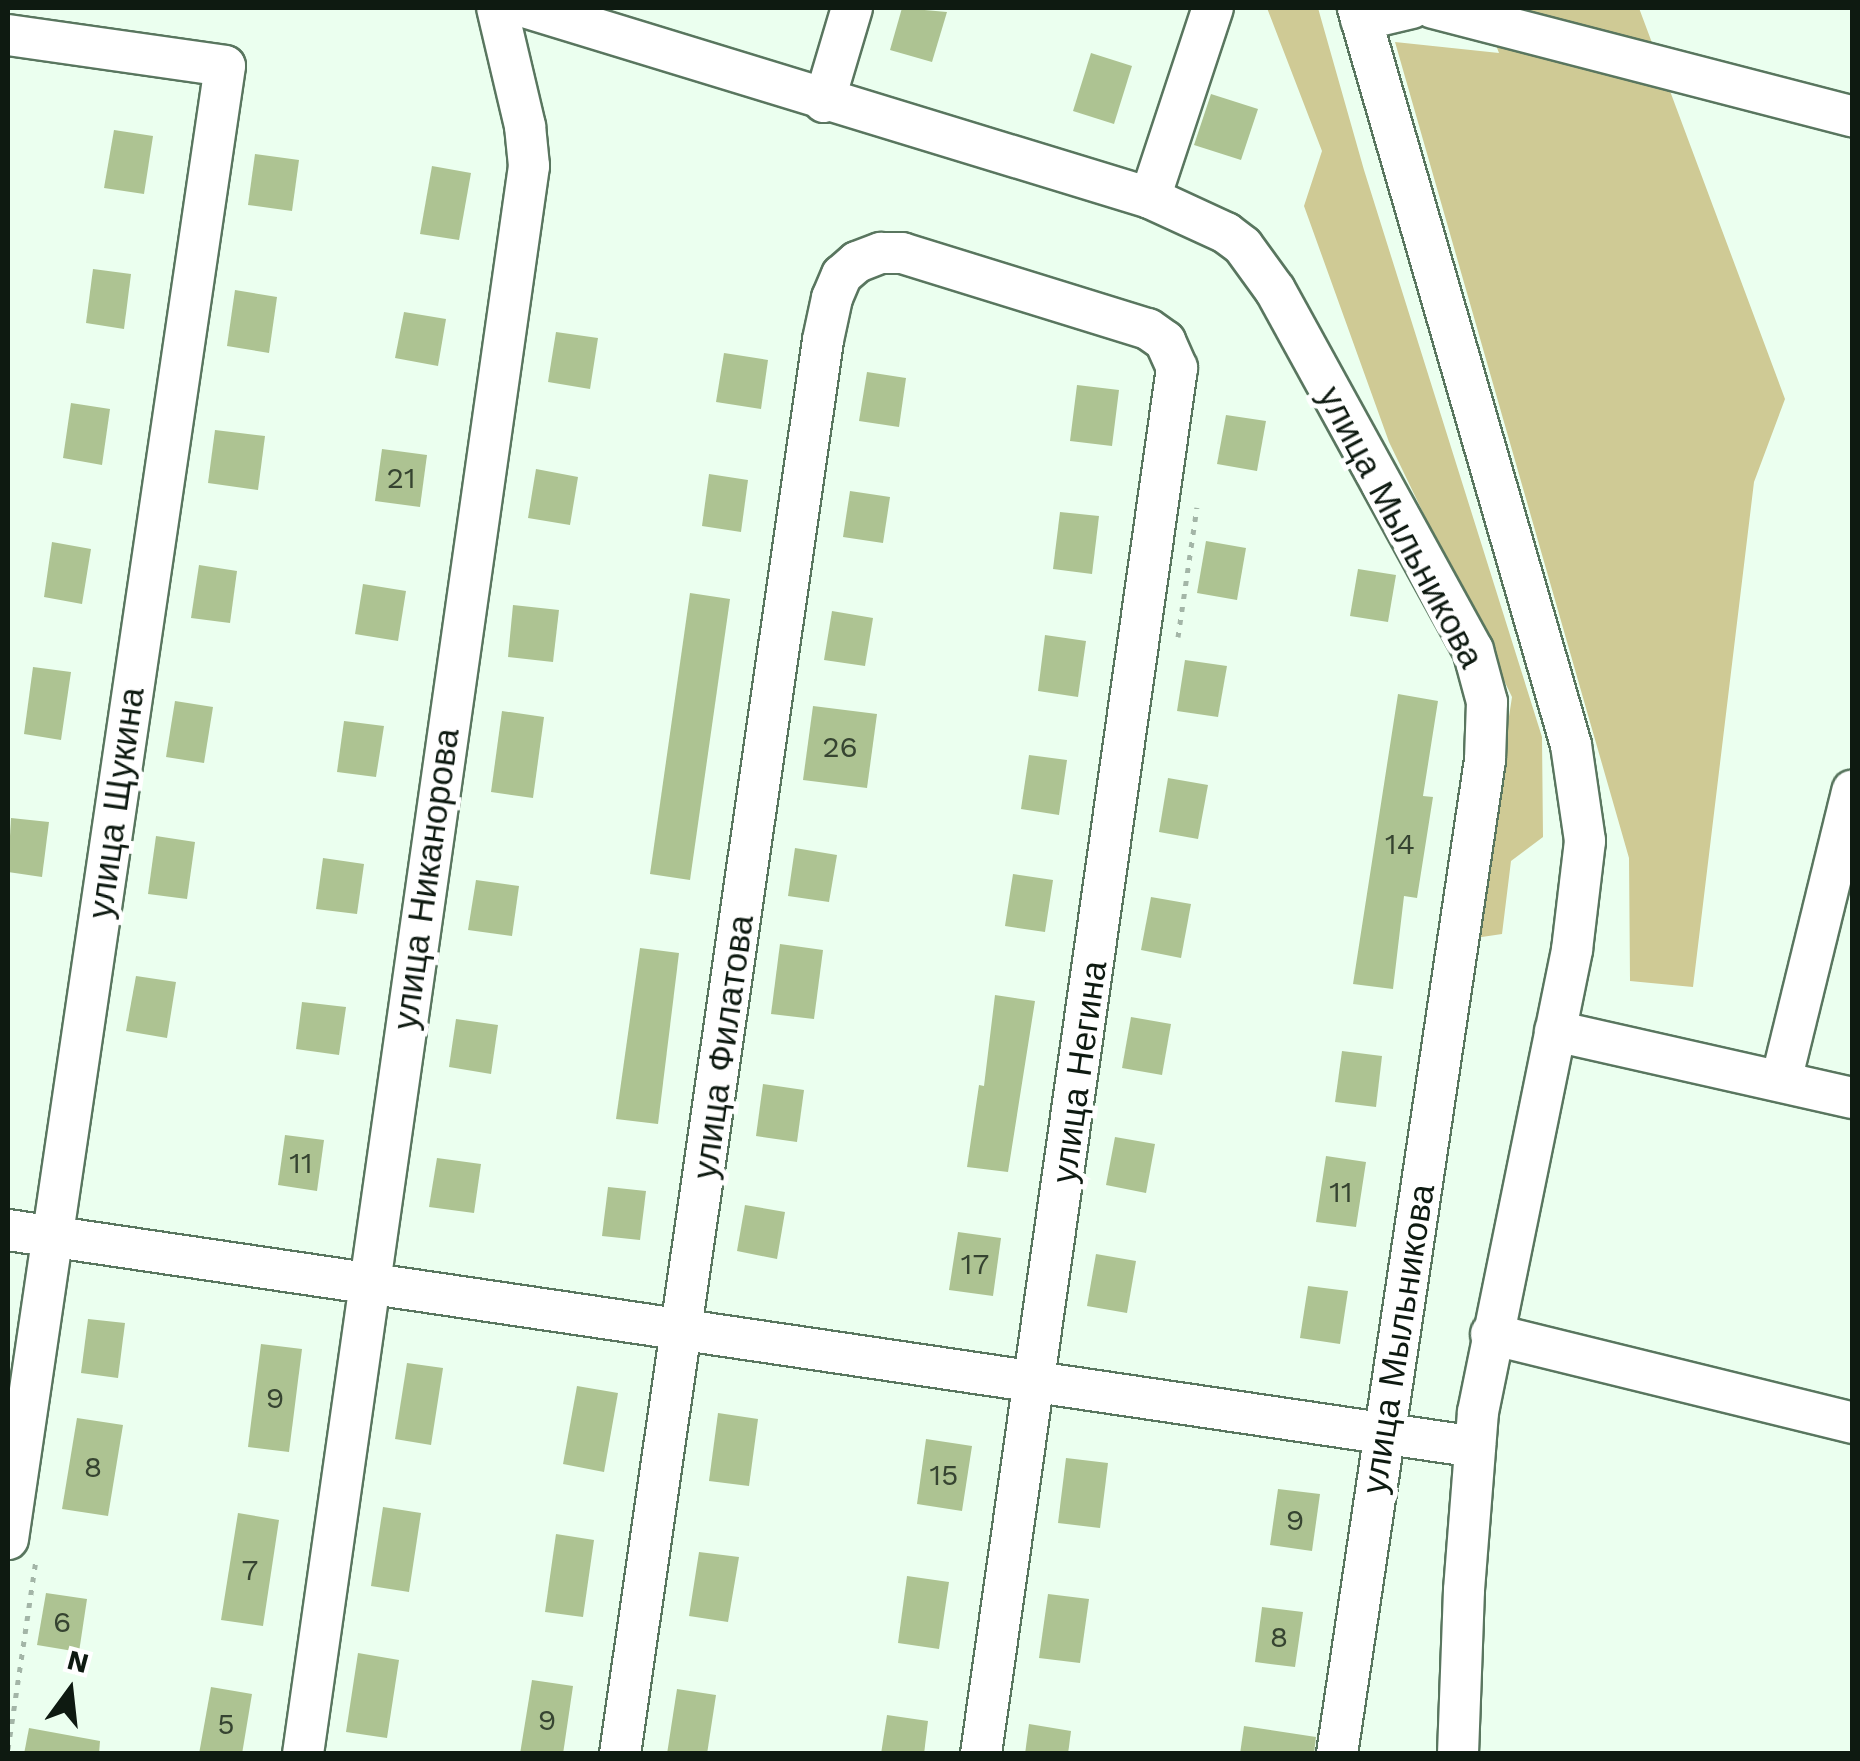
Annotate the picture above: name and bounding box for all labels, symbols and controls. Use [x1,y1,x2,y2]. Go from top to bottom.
street label: улица Мыльникова [1309,379,1493,675]
house number: 21 [386,460,416,496]
street label: улица Щукина [79,685,153,921]
street label: улица Никанорова [384,726,468,1032]
house number: 26 [822,729,858,765]
house number: 14 [1385,826,1415,862]
street label: улица Филатова [684,912,762,1182]
street label: улица Негина [1043,958,1115,1186]
house number: 11 [289,1145,313,1181]
house number: 11 [1329,1174,1353,1210]
street label: улица Мыльникова [1353,1181,1443,1497]
house number: 17 [961,1246,989,1282]
house number: 9 [266,1380,284,1416]
house number: 8 [84,1449,102,1485]
house number: 15 [929,1457,959,1493]
house number: 9 [1286,1502,1304,1538]
house number: 7 [242,1552,258,1588]
house number: 6 [53,1604,71,1640]
house number: 8 [1270,1619,1288,1655]
north arrow [20,1641,120,1741]
text: N [64,1643,92,1680]
house number: 9 [538,1702,556,1738]
house number: 5 [217,1706,235,1742]

